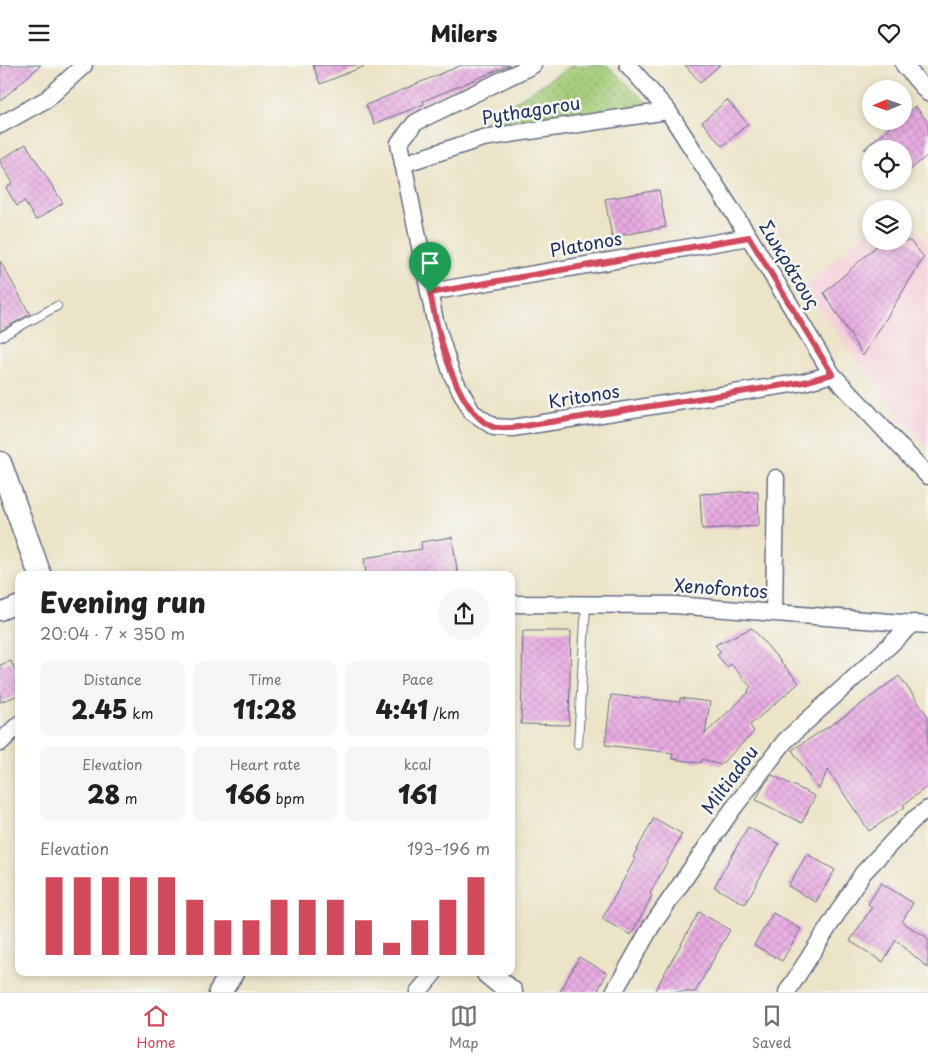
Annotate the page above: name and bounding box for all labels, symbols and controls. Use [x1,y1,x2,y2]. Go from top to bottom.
text: Milers [431,16,497,49]
icon: menu [25,19,53,47]
icon: heart [875,19,903,47]
north arrow [862,80,912,130]
map controls [862,80,912,250]
street label: Pythagorou [480,88,582,131]
button: locate [862,140,912,190]
button: layers [862,200,912,250]
street label: Σωκράτους [753,215,827,313]
street label: Platonos [548,224,624,263]
pin [409,242,451,293]
icon: arrive [416,249,444,277]
street label: Kritonos [546,377,621,414]
street label: Xenofontos [673,571,769,604]
text: Evening run [40,580,206,623]
button: share [438,588,490,640]
text: 20:04 · 7 × 350 m [40,621,185,645]
text: Distance [83,669,142,690]
text: Time [248,669,282,690]
text: Pace [402,669,433,690]
text: 2.45 [71,690,128,728]
text: 11:28 [233,690,297,728]
text: 4:41 [376,690,428,728]
text: km [128,703,153,724]
text: /km [428,703,460,724]
street label: Miltiadou [694,739,764,819]
text: Elevation [82,754,143,775]
text: Heart rate [230,754,300,775]
text: kcal [404,754,432,775]
text: 28 [87,775,120,813]
text: 166 [225,775,271,813]
text: 161 [398,775,437,813]
text: m [120,788,138,809]
text: bpm [271,788,305,809]
text: Elevation [40,836,109,860]
text: 193–196 m [407,836,490,860]
tab: Home [137,1002,175,1053]
tab: Map [449,1002,479,1053]
tab: Saved [752,1002,791,1053]

